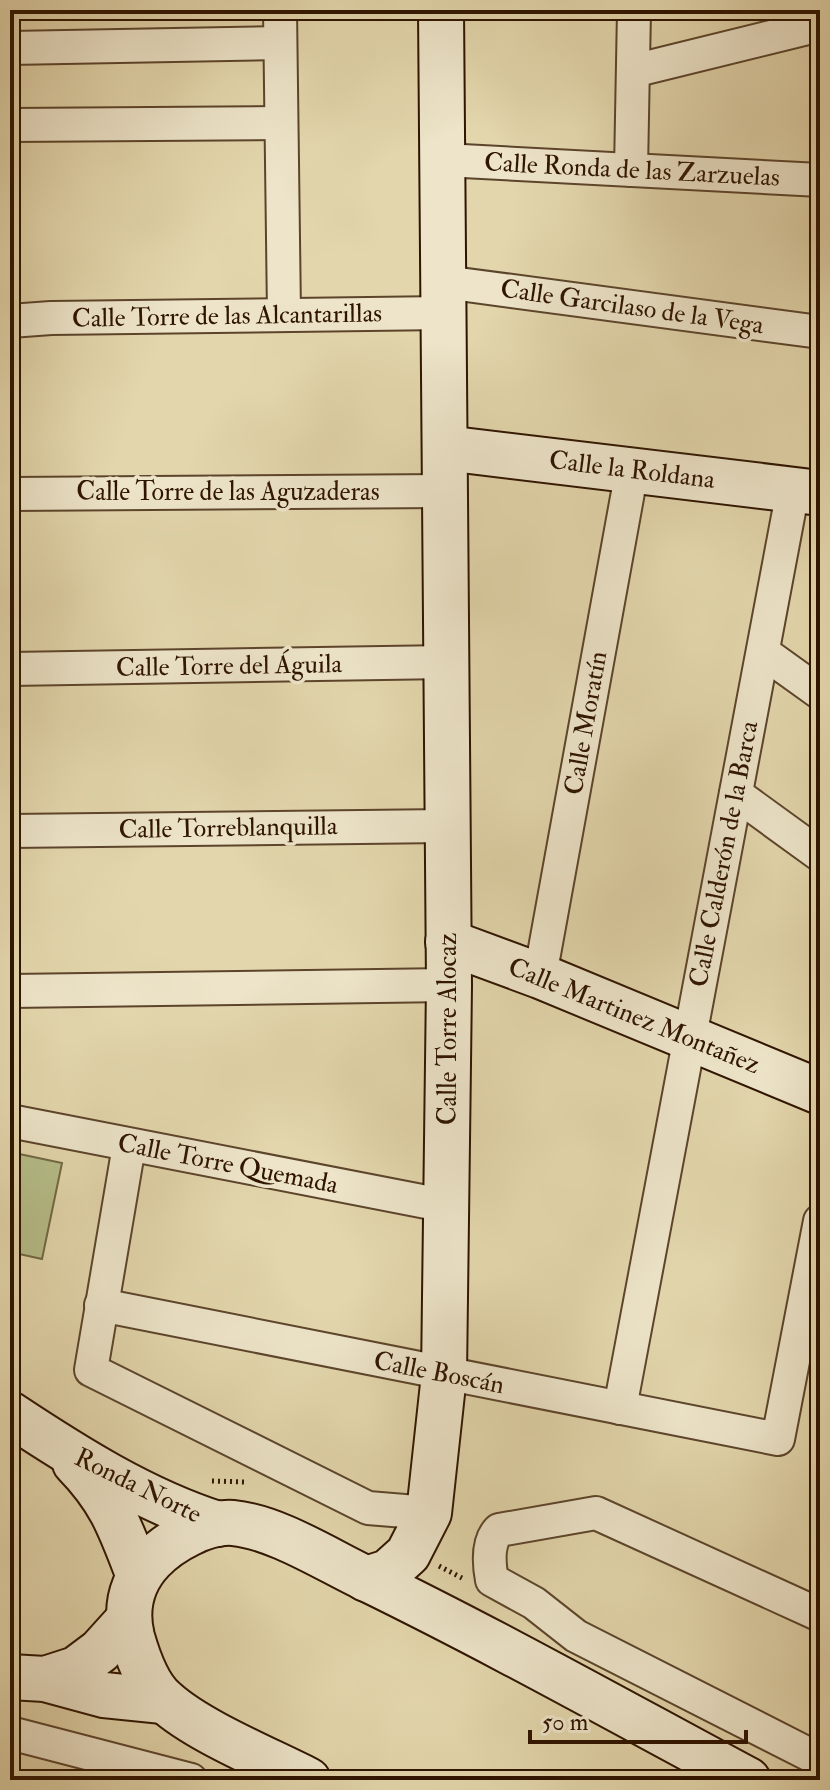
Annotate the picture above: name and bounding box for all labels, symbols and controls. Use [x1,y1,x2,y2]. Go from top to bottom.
street label: Calle Ronda de las Zarzuelas [483,146,781,194]
street label: Calle Garcilaso de la Vega [498,273,766,341]
street label: Calle Torre de las Alcantarillas [72,297,382,335]
street label: Calle la Roldana [547,444,717,496]
street label: Calle Torre de las Aguzaderas [76,476,380,508]
street label: Calle Torre del Águila [116,646,343,684]
street label: Calle Moratín [558,649,614,797]
street label: Calle Calderón de la Barca [682,718,766,990]
street label: Calle Torreblanquilla [118,810,338,846]
street label: Calle Torre Alocaz [432,932,464,1125]
street label: Calle Martinez Montañez [503,951,765,1081]
street label: Calle Torre Quemada [115,1127,341,1201]
street label: Calle Boscán [371,1345,507,1401]
street label: Ronda Norte [69,1442,207,1531]
scale bar [530,1694,746,1744]
text: 50 m [542,1707,589,1738]

